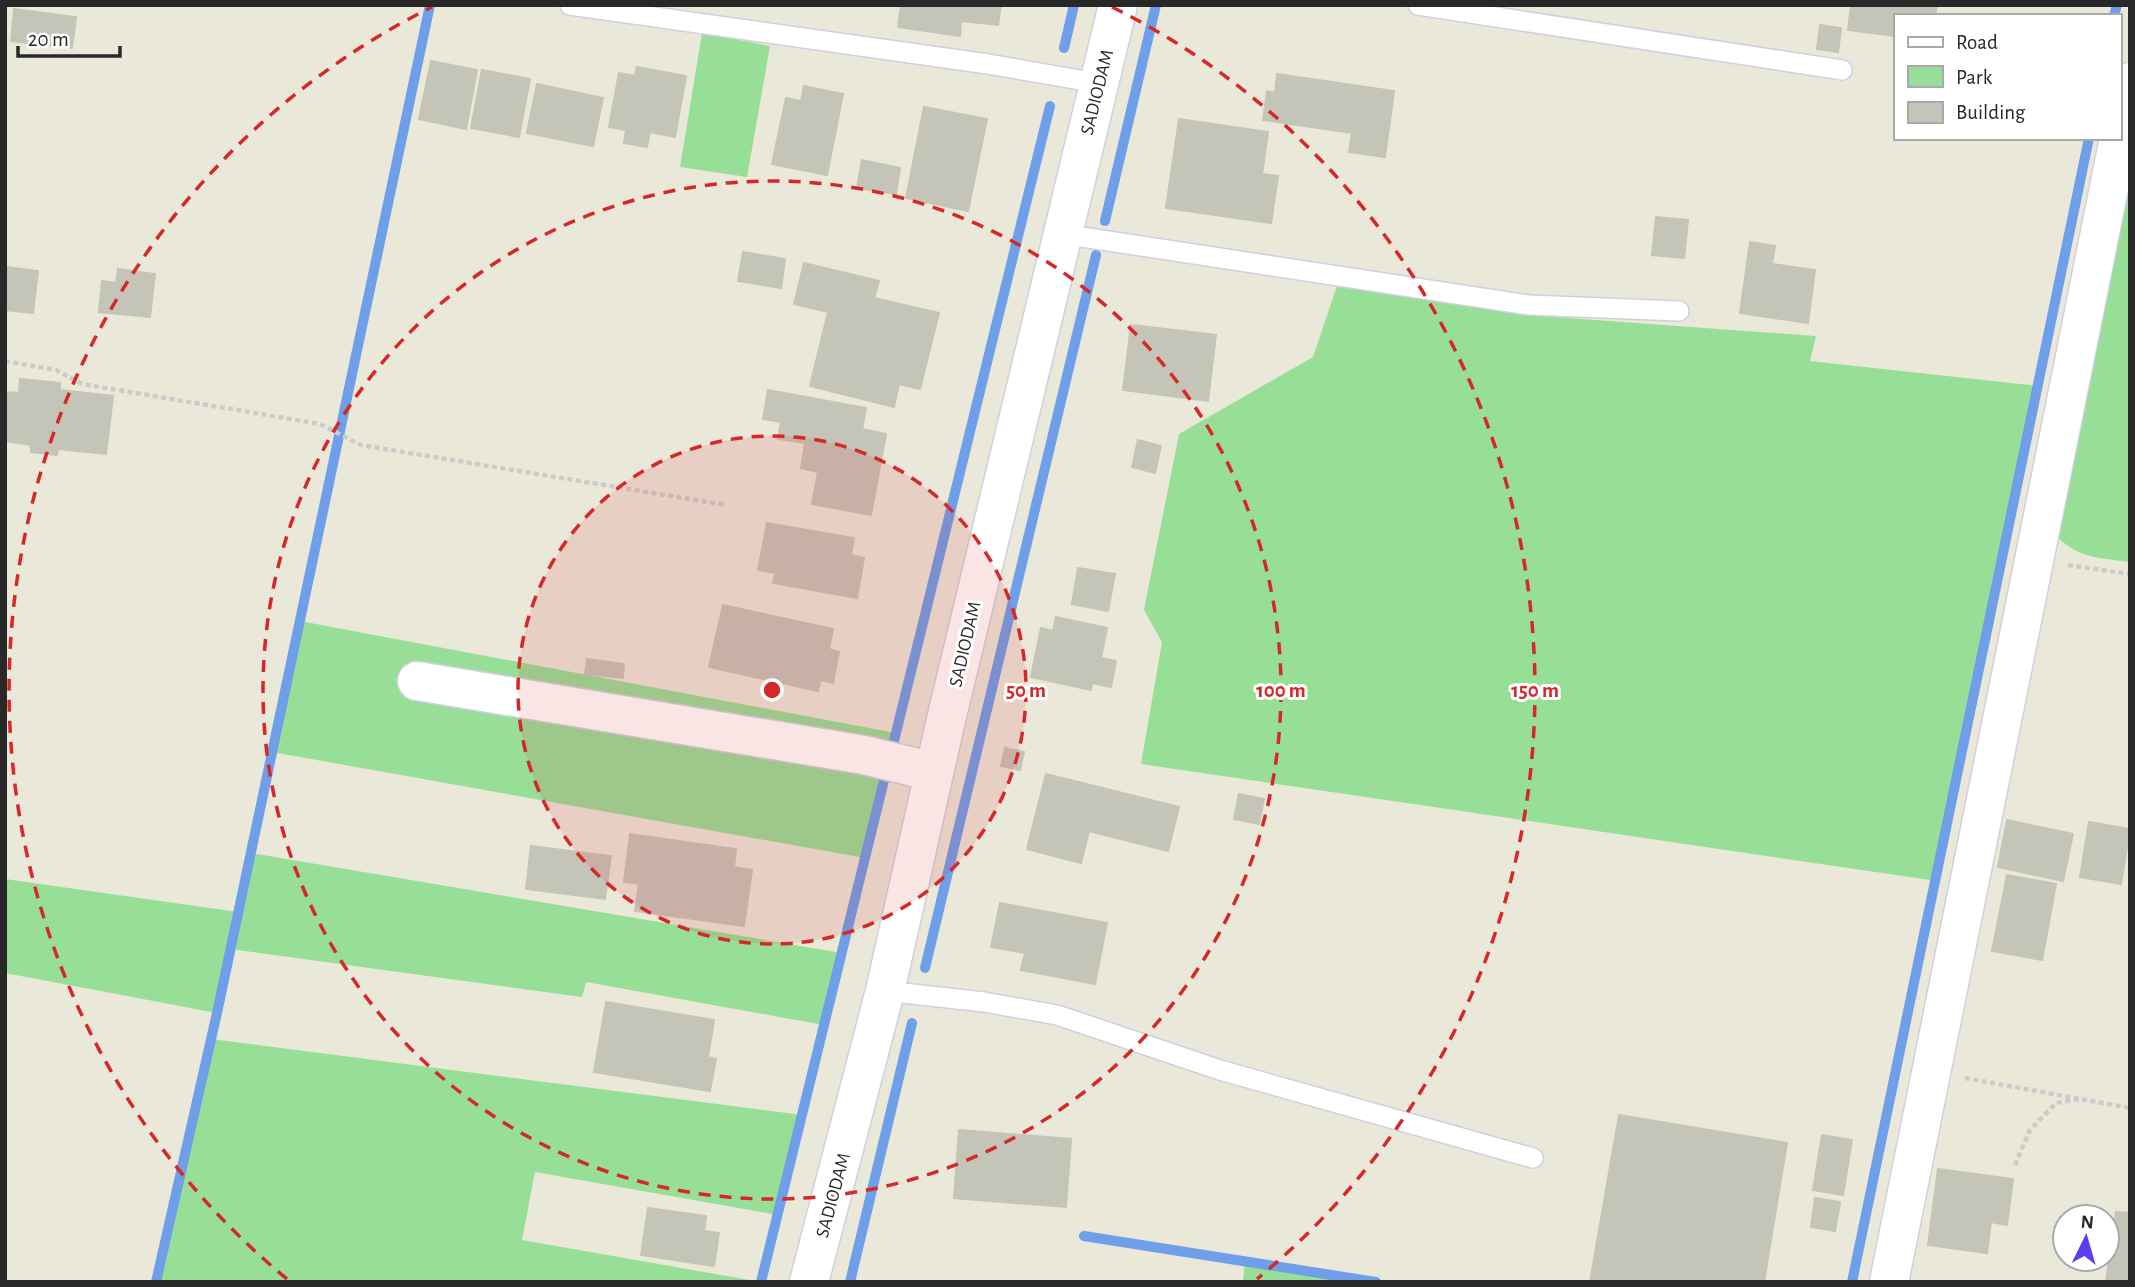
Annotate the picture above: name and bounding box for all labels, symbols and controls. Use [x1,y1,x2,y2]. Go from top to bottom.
scale bar [18,14,119,58]
legend [1894,14,2121,140]
text: 20 m [28,29,69,50]
text: Road [1956,32,1998,53]
street label: SADIODAM [1078,48,1117,137]
text: Park [1956,67,1993,88]
text: Building [1956,102,2026,123]
street label: SADIODAM [946,600,985,689]
centre of rings [760,678,784,702]
text: 50 m [1006,680,1046,701]
text: 100 m [1256,680,1306,701]
text: 150 m [1511,680,1559,701]
street label: SADIODAM [813,1151,854,1240]
north arrow [2051,1203,2121,1273]
text: N [2080,1213,2095,1233]

